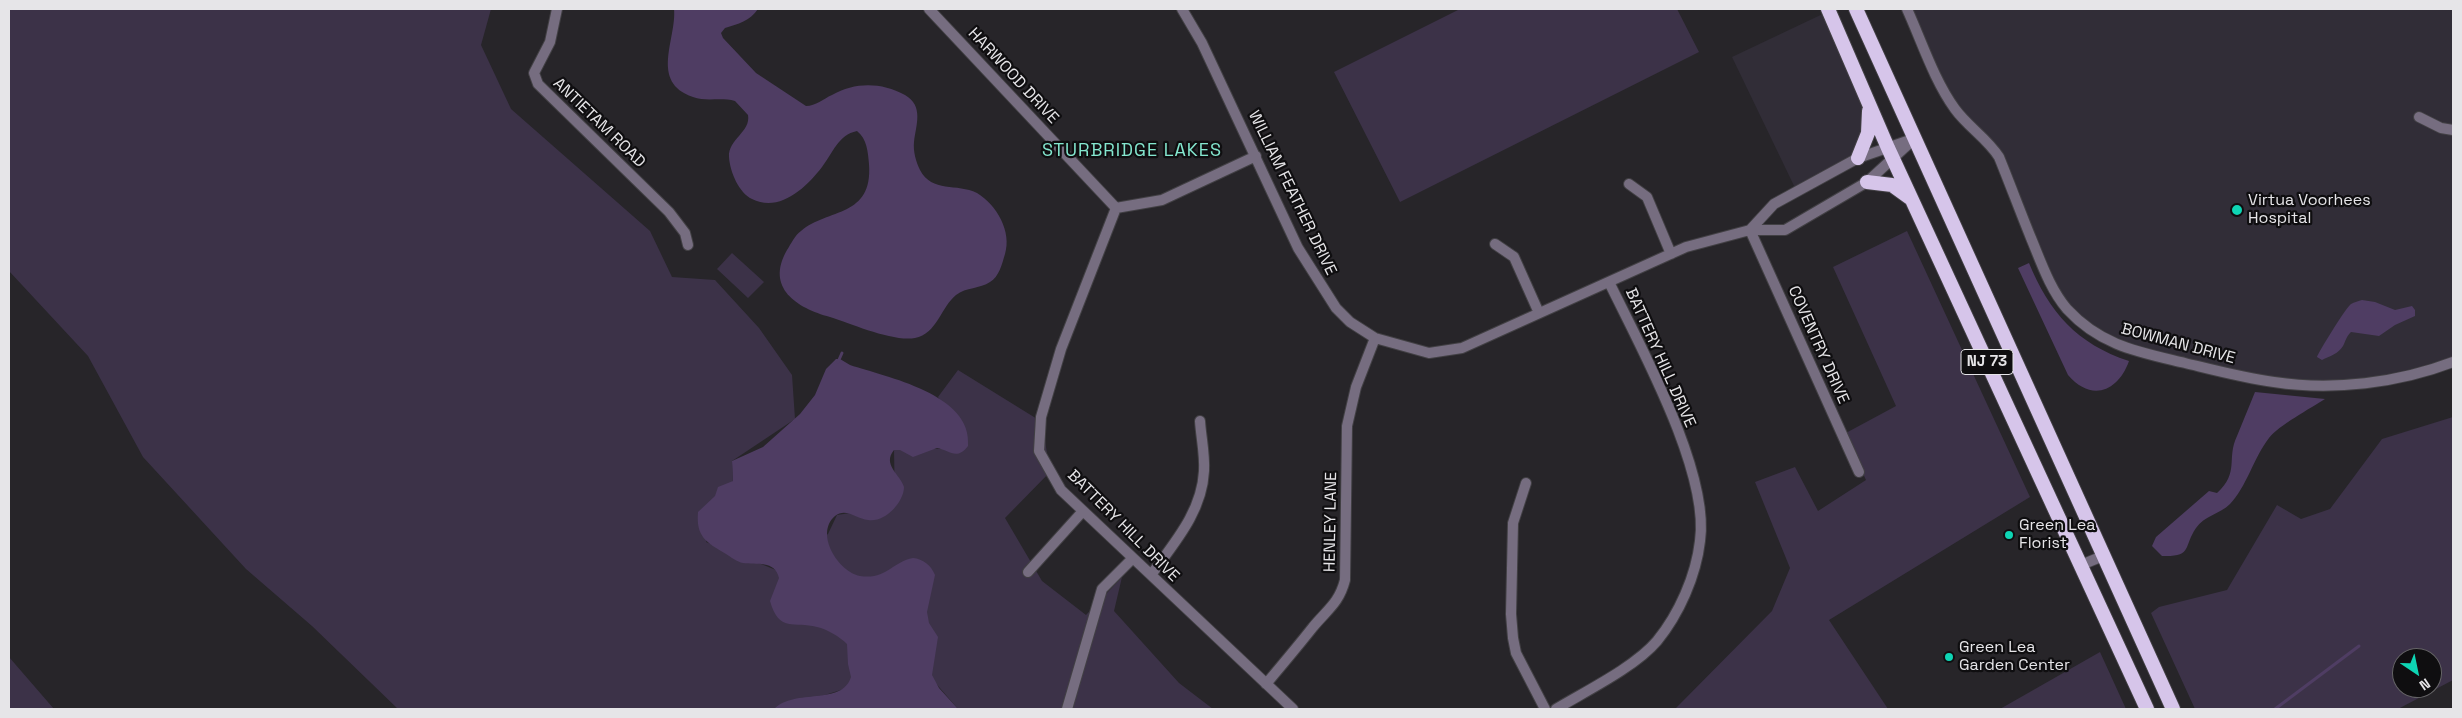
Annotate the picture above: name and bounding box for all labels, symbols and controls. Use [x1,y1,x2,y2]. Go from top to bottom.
street label: HARWOOD DRIVE [964,24,1062,128]
street label: ANTIETAM ROAD [549,74,649,172]
street label: WILLIAM FEATHER DRIVE [1244,108,1340,278]
district label: STURBRIDGE LAKES [1040,140,1224,162]
place label: Virtua Voorhees Hospital [2248,191,2371,229]
marker: Virtua Voorhees Hospital [2230,203,2244,217]
street label: COVENTRY DRIVE [1783,283,1853,407]
street label: BATTERY HILL DRIVE [1621,285,1699,431]
street label: BOWMAN DRIVE [2119,320,2237,368]
road number: NJ 73 [1961,350,2013,374]
street label: BATTERY HILL DRIVE [1063,466,1183,586]
street label: HENLEY LANE [1321,472,1341,572]
place label: Green Lea Florist [2019,516,2096,554]
marker: Green Lea Florist [2003,529,2015,541]
place label: Green Lea Garden Center [1959,638,2070,676]
north arrow [2392,648,2442,698]
marker: Green Lea Garden Center [1943,651,1955,663]
text: N [2416,675,2434,695]

